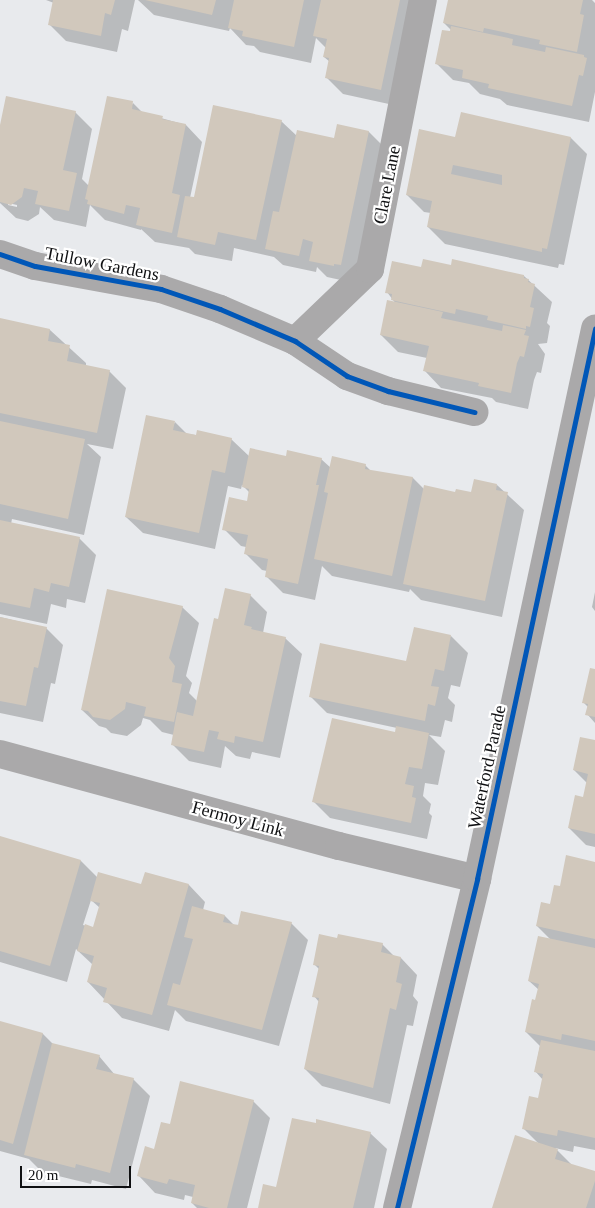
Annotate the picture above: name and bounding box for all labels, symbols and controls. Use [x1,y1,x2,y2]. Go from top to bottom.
street label: Clare Lane [369,144,405,226]
street label: Tullow Gardens [43,242,161,286]
street label: Waterford Parade [463,703,511,831]
street label: Fermoy Link [190,796,286,842]
scale bar [22,1156,134,1188]
text: 20 m [28,1167,58,1183]

